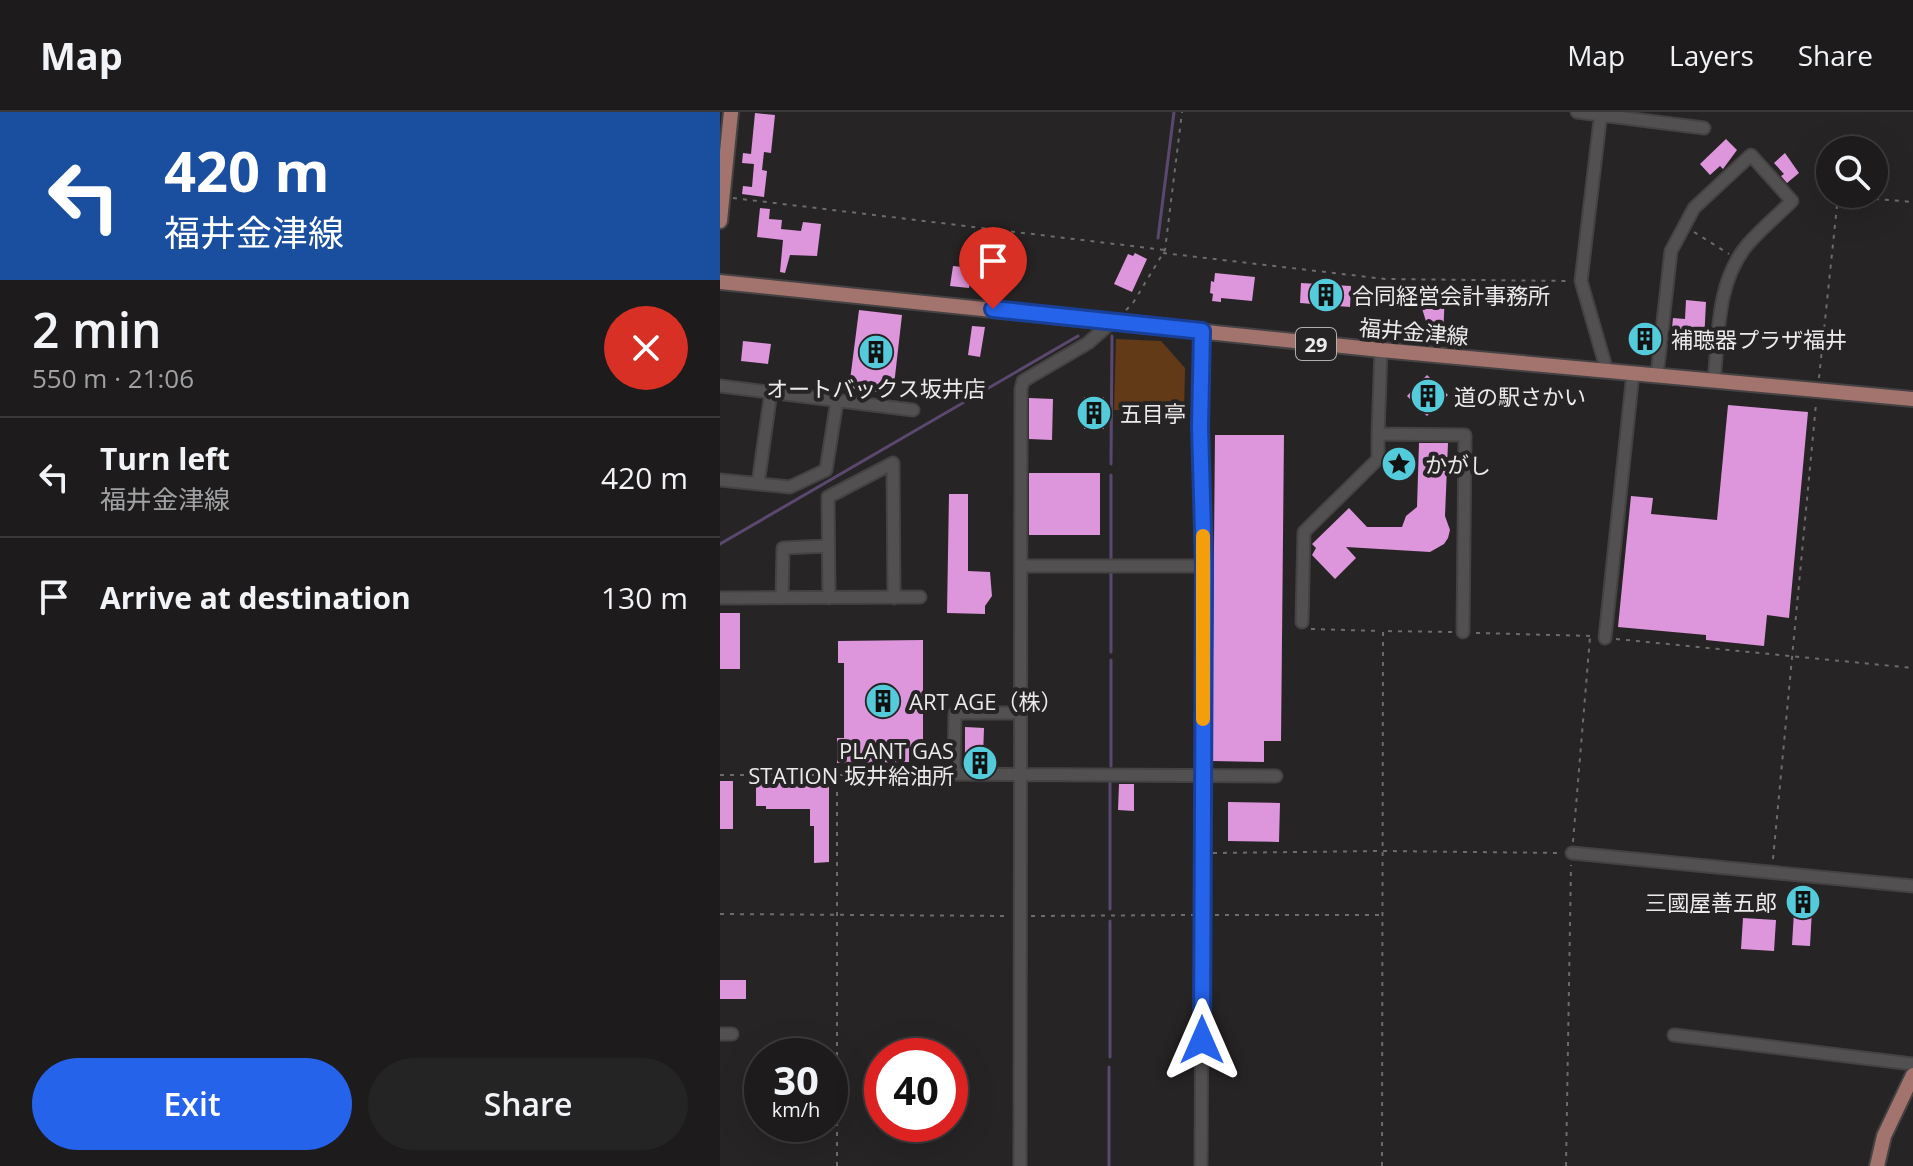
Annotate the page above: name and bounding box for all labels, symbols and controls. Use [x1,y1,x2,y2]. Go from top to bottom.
text: Map [40,29,123,81]
text: Map [1567,36,1625,74]
text: Layers [1669,36,1754,74]
text: Share [1798,36,1873,74]
text: 420 m [164,132,330,208]
map controls [1816,136,1888,208]
button: search [1816,136,1888,208]
icon: left [32,144,136,248]
text: 福井金津線 [164,208,344,257]
pin [959,227,1027,309]
icon: arrive [971,239,1015,283]
building icon: 合同経営会計事務所 [1307,276,1345,314]
place label: 合同経営会計事務所 [1352,280,1550,310]
text: 2 min [32,297,162,362]
button: close [604,306,688,390]
street label: 福井金津線 [1358,311,1470,351]
building icon: 補聴器プラザ福井 [1626,320,1664,358]
place label: 補聴器プラザ福井 [1671,324,1847,354]
road number: 29 [1296,328,1336,360]
building icon: オートバックス坂井店 [857,333,895,371]
text: 550 m · 21:06 [32,360,194,396]
place label: オートバックス坂井店 [766,373,986,403]
building icon: 道の駅さかい [1409,377,1447,415]
place label: 道の駅さかい [1454,381,1586,411]
building icon: 五目亭 [1075,394,1113,432]
place label: 五目亭 [1120,398,1186,428]
text: Turn left [100,438,230,479]
place icon: かがし [1380,445,1418,483]
place label: かがし [1425,449,1491,479]
icon: left [32,455,76,499]
text: 420 m [601,457,688,498]
text: 福井金津線 [100,481,230,517]
icon: arrive [32,575,76,619]
text: Arrive at destination [100,577,411,618]
text: 130 m [601,577,688,618]
building icon: ART AGE（株） [864,682,902,720]
place label: ART AGE（株） [909,686,1062,716]
place label: PLANT GAS STATION 坂井給油所 [748,735,954,790]
building icon: PLANT GAS STATION 坂井給油所 [961,744,999,782]
building icon: 三國屋善五郎 [1784,883,1822,921]
place label: 三國屋善五郎 [1645,887,1777,917]
position arrow [1160,998,1244,1082]
speed limit sign: 40 [864,1038,968,1142]
text: 30 [773,1052,819,1107]
button: Exit [32,1058,352,1150]
button: Share [368,1058,688,1150]
text: km/h [772,1096,820,1123]

